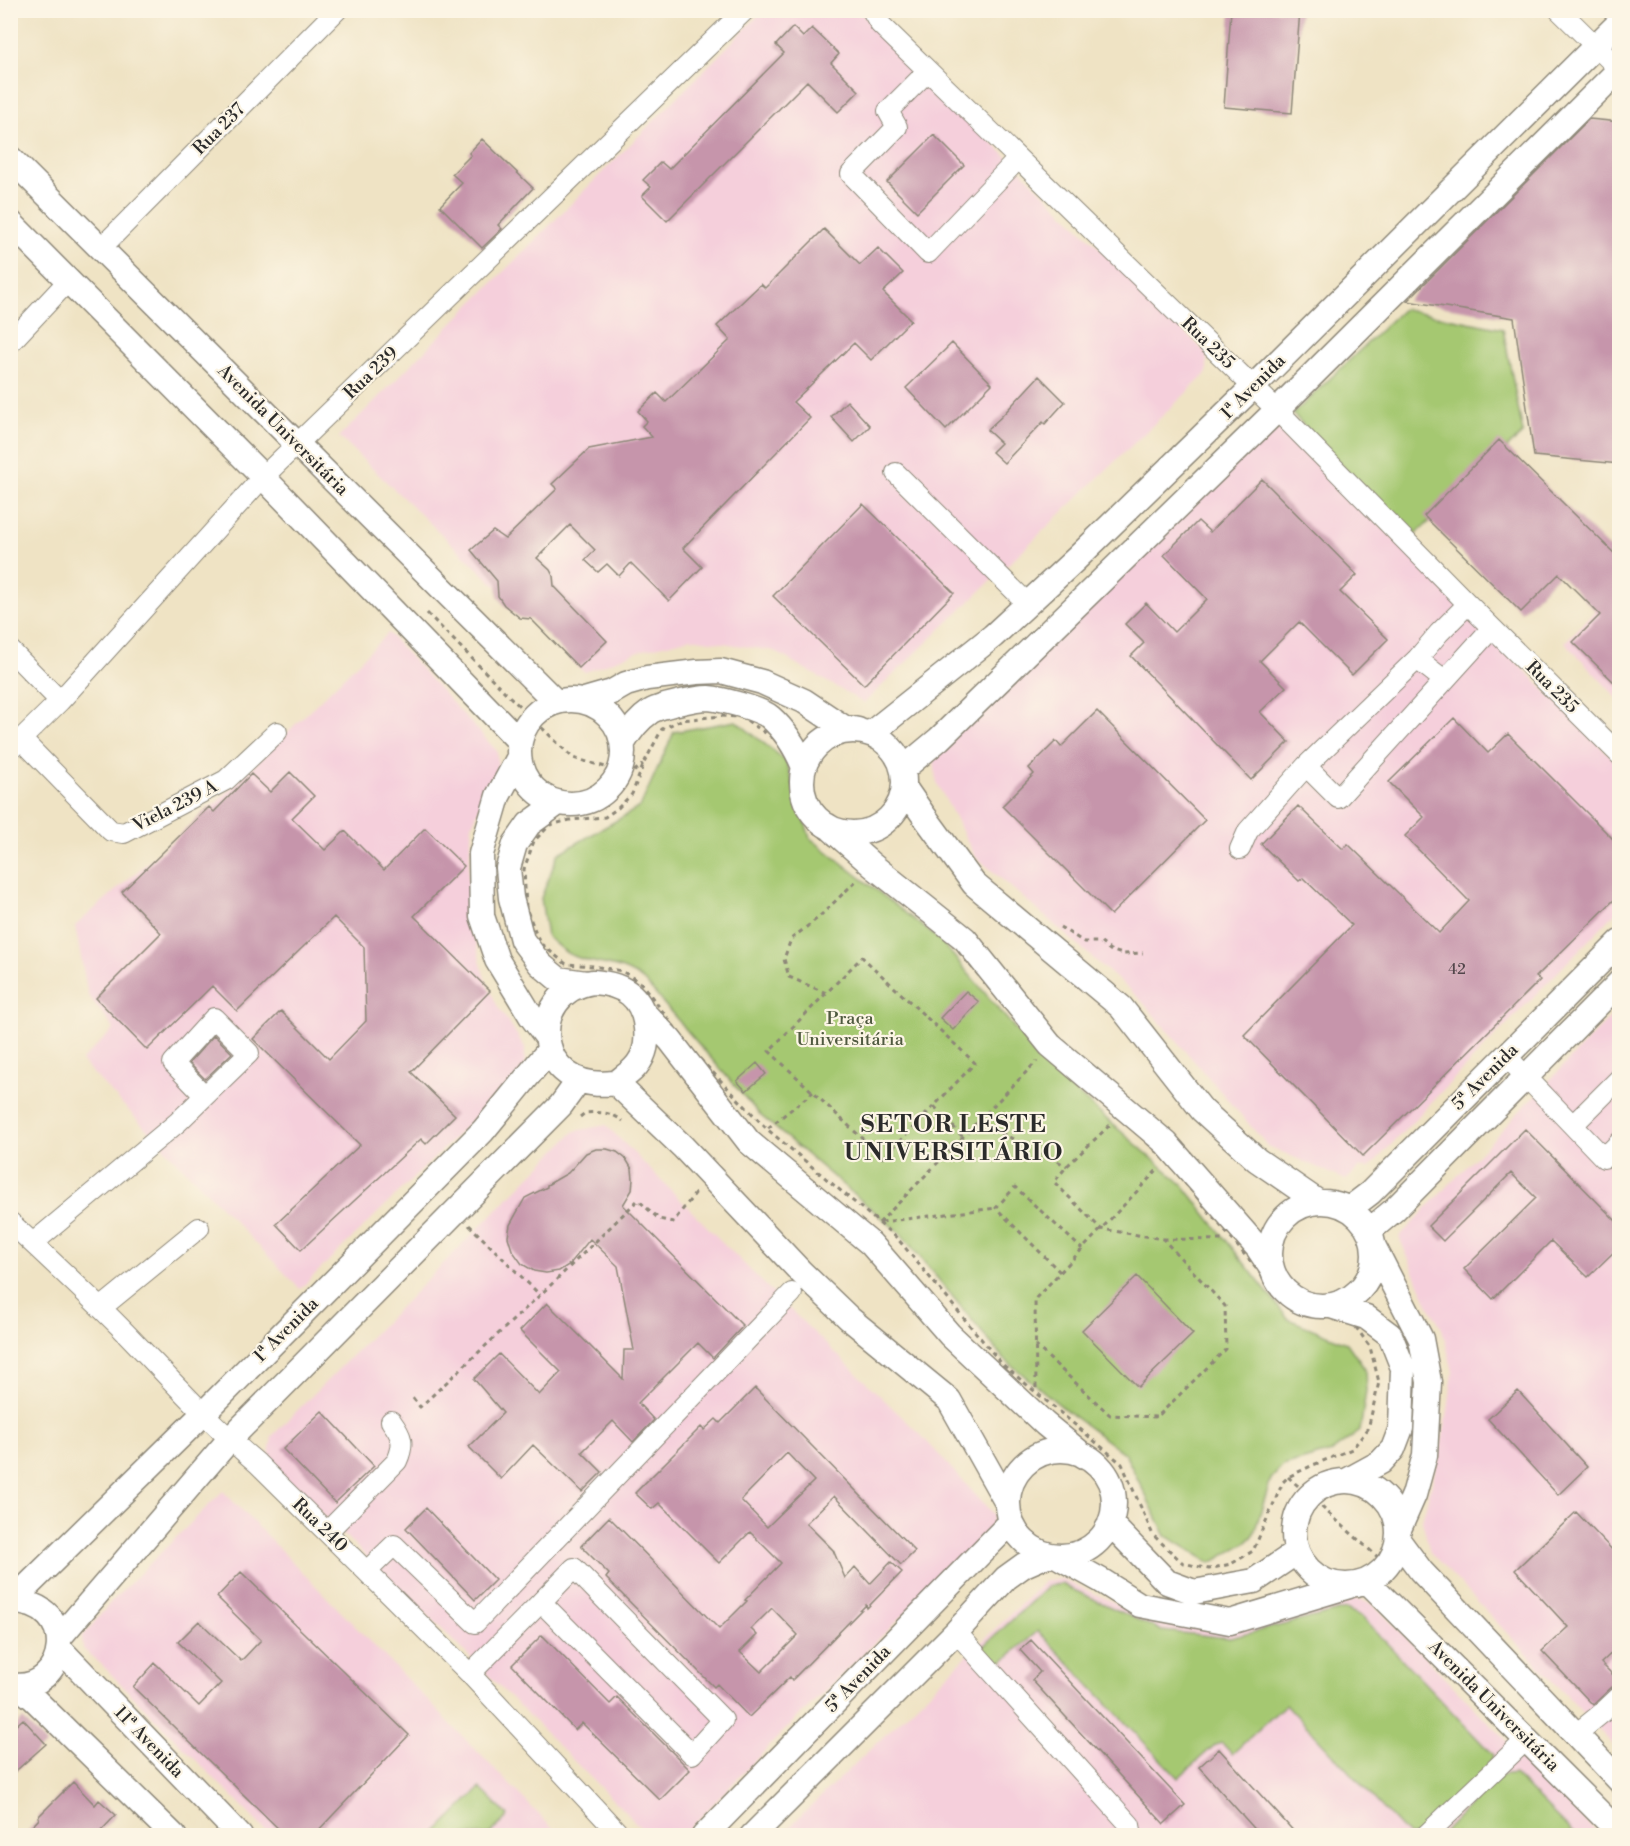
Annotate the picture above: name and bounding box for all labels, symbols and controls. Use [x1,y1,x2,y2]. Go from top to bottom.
street label: Rua 237 [188,98,250,160]
street label: Rua 235 [1176,312,1240,374]
street label: Rua 239 [339,342,403,404]
street label: 1ª Avenida [1216,349,1291,424]
street label: Avenida Universitária [212,359,354,501]
street label: Rua 235 [1521,656,1583,718]
street label: Viela 239 A [128,775,222,838]
house number: 42 [1448,960,1466,979]
park label: Praça Universitária [796,1007,905,1051]
street label: 5ª Avenida [1447,1038,1524,1115]
district label: SETOR LESTE UNIVERSITÁRIO [844,1110,1064,1168]
street label: 1ª Avenida [249,1292,324,1367]
street label: Rua 240 [287,1493,353,1557]
street label: Avenida Universitária [1423,1635,1565,1777]
street label: 5ª Avenida [820,1640,896,1718]
street label: 11ª Avenida [109,1701,190,1783]

